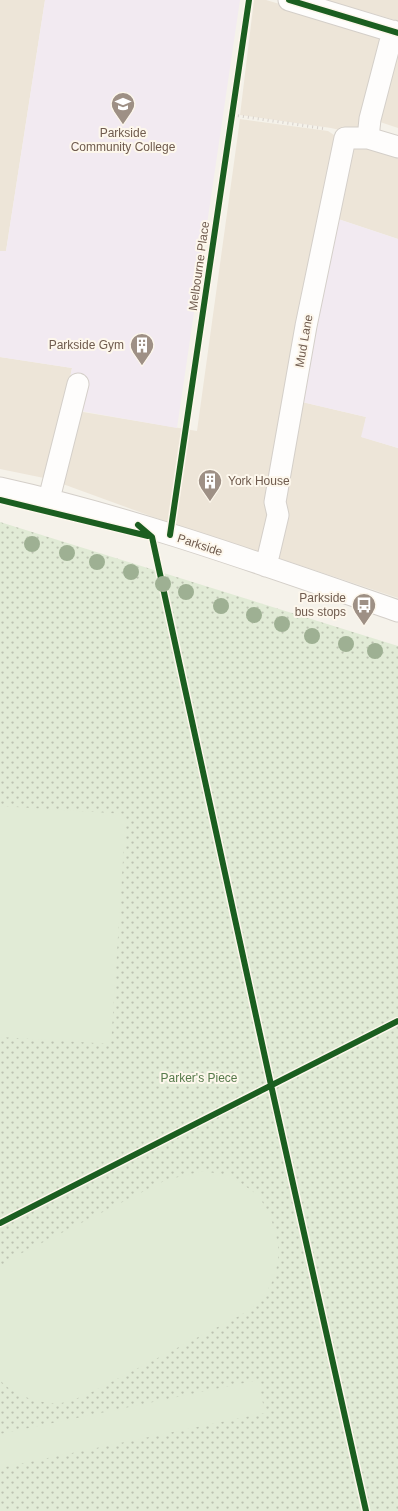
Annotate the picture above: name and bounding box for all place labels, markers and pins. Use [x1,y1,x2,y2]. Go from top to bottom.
school or university icon: Parkside Community College [110,91,136,125]
place label: Parkside Community College [71,126,176,154]
building icon: Parkside Gym [129,332,155,366]
place label: Parkside Gym [49,338,124,352]
building icon: York House [197,468,223,502]
place label: York House [228,474,290,488]
place label: Parkside bus stops [295,591,346,619]
bus stop icon: Parkside bus stops [351,592,377,626]

